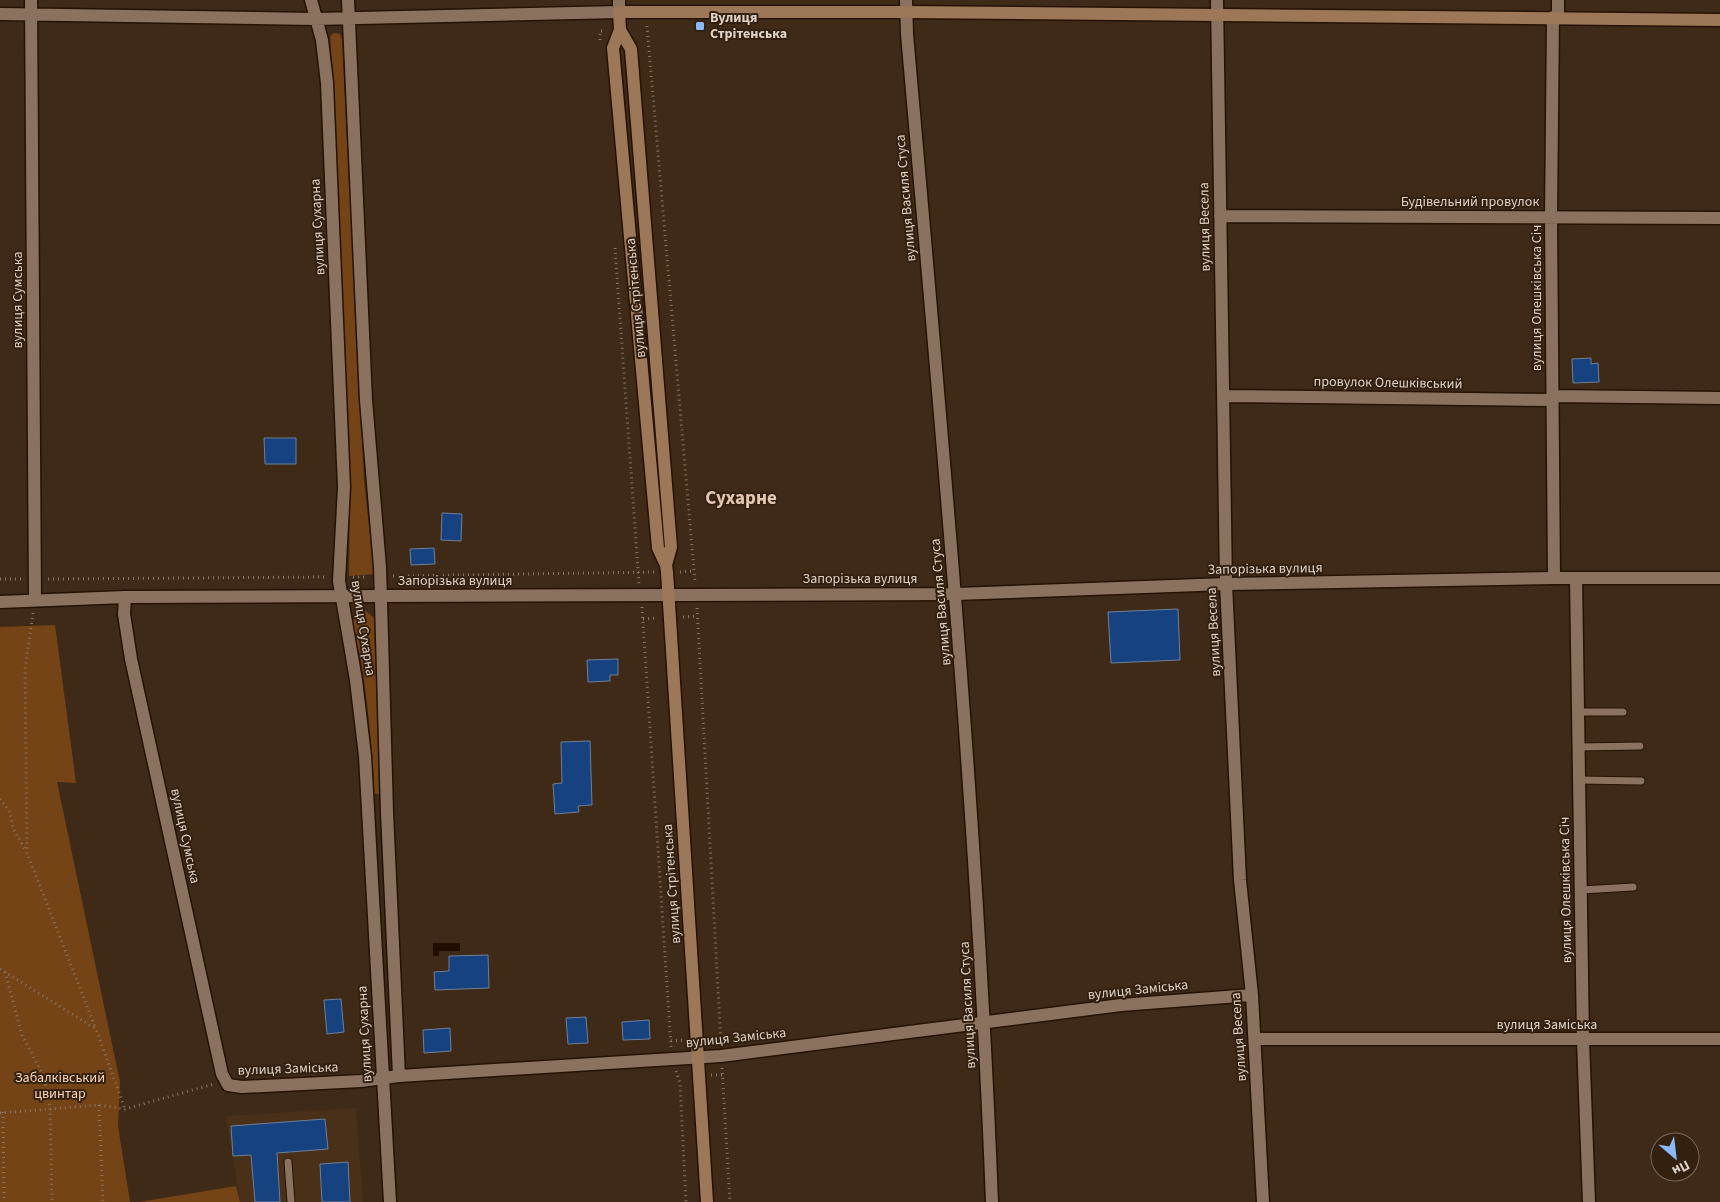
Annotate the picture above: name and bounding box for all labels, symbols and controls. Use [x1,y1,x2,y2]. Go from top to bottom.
place label: Вулиця Стрітенська [710,8,787,44]
marker: Вулиця Стрітенська [694,20,706,32]
street label: вулиця Василя Стуса [890,134,922,262]
street label: вулиця Сухарна [305,178,331,276]
street label: вулиця Весела [1194,182,1216,272]
street label: Будівельний провулок [1401,192,1539,212]
street label: вулиця Олешківська Січ [1527,225,1547,371]
street label: вулиця Стрітенська [621,237,651,359]
street label: вулиця Сумська [8,252,28,348]
street label: провулок Олешківський [1313,372,1463,394]
district label: Сухарне [705,485,777,512]
street label: вулиця Василя Стуса [925,538,957,666]
street label: Запорізька вулиця [1207,558,1323,580]
street label: Запорізька вулиця [802,569,918,589]
street label: Запорізька вулиця [397,571,513,591]
street label: вулиця Сухарна [346,579,380,677]
street label: вулиця Весела [1202,587,1226,677]
street label: вулиця Сумська [165,786,205,886]
street label: вулиця Олешківська Січ [1555,816,1577,964]
street label: вулиця Стрітенська [658,823,686,945]
street label: вулиця Василя Стуса [955,941,981,1069]
street label: вулиця Заміська [1087,975,1189,1005]
street label: вулиця Сухарна [352,985,378,1083]
street label: вулиця Весела [1226,992,1252,1082]
street label: вулиця Заміська [1497,1015,1597,1035]
street label: вулиця Заміська [685,1023,787,1053]
street label: вулиця Заміська [237,1057,339,1081]
park label: Забалківський цвинтар [15,1068,105,1104]
north arrow [1650,1132,1700,1182]
text: Пн [1668,1155,1693,1181]

